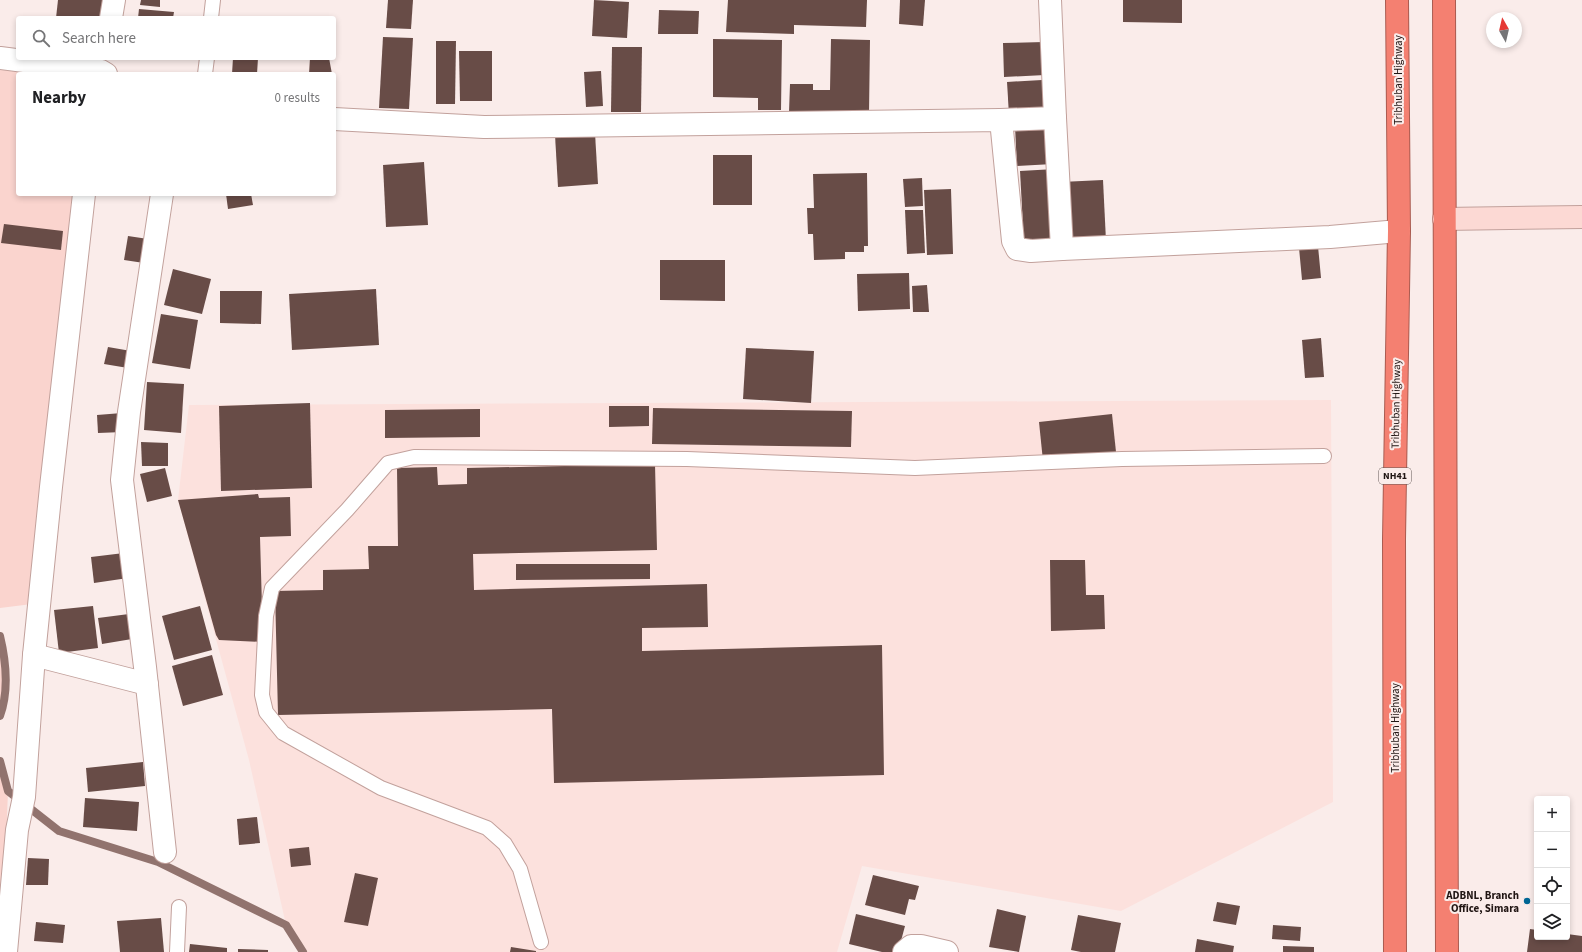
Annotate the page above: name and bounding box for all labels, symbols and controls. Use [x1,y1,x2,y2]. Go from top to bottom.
north arrow [1486,12,1522,48]
search box [16,16,336,60]
icon: search [30,27,52,49]
text: Search here [62,28,136,49]
street label: Tribhuban Highway [1391,35,1406,125]
text: Nearby [32,86,86,110]
text: 0 results [275,89,320,107]
street label: Tribhuban Highway [1388,359,1404,449]
road number: NH41 [1379,468,1411,484]
street label: Tribhuban Highway [1388,683,1403,773]
map controls [1534,796,1570,940]
button: + [1534,796,1570,832]
button: − [1534,832,1570,868]
button: locate [1534,868,1570,904]
place label: ADBNL, Branch Office, Simara [1445,888,1519,916]
marker: ADBNL, Branch Office, Simara [1522,896,1532,906]
button: layers [1534,904,1570,940]

